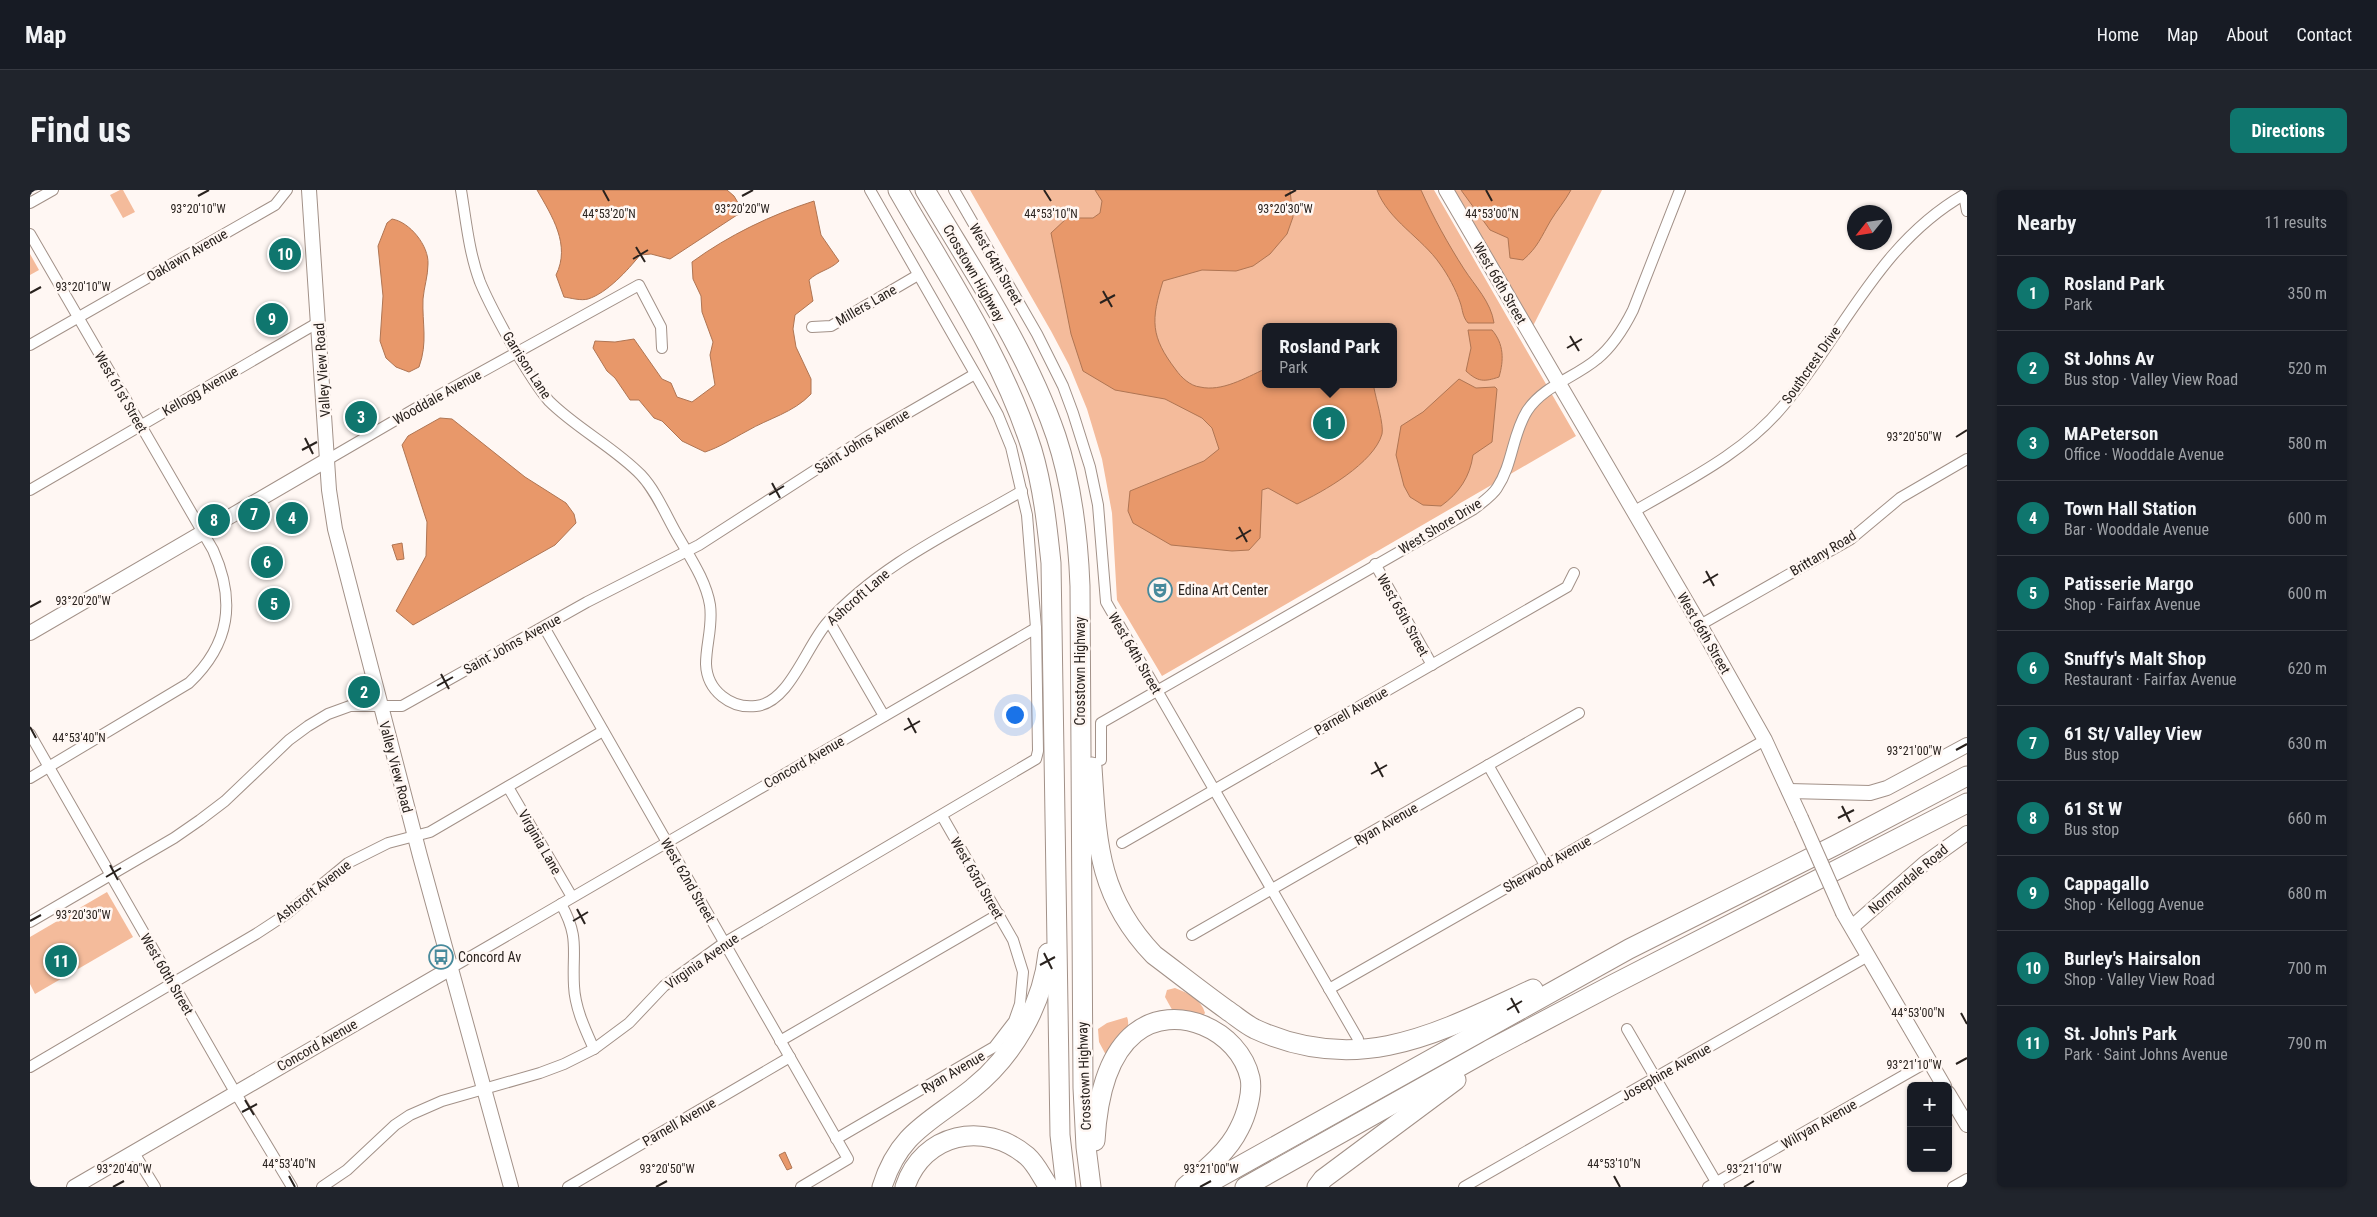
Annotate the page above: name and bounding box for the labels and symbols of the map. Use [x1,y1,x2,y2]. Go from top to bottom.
text: 93°20'10"W [170,202,226,216]
text: 93°20'20"W [714,202,770,216]
text: 93°20'30"W [1257,202,1313,216]
north arrow [1847,205,1892,250]
text: 44°53'20"N [582,207,636,221]
text: 44°53'10"N [1024,207,1078,221]
text: 44°53'00"N [1465,207,1519,221]
street label: West 64th Street [966,220,1026,308]
street label: Crosstown Highway [940,222,1008,324]
street label: Oaklawn Avenue [144,225,231,285]
pin: 10 [269,235,301,273]
street label: West 66th Street [1470,239,1530,327]
text: 93°20'10"W [55,280,111,294]
street label: Millers Lane [833,281,900,329]
pin: 9 [256,300,288,338]
street label: Valley View Road [311,322,333,418]
street label: Southcrest Drive [1778,323,1844,407]
street label: Garrison Lane [499,328,555,402]
street label: West 61st Street [91,349,151,435]
street label: Kellogg Avenue [159,363,241,419]
street label: Wooddale Avenue [390,366,484,428]
pin: 3 [345,398,377,436]
pin: 1 [1313,404,1345,442]
street label: Saint Johns Avenue [812,405,913,477]
text: 93°20'50"W [1886,430,1942,444]
pin: 7 [238,495,270,533]
street label: West Shore Drive [1396,495,1485,557]
pin: 4 [276,499,308,537]
pin: 8 [198,501,230,539]
street label: Brittany Road [1787,527,1859,579]
pin: 6 [251,543,283,581]
street label: Ashcroft Lane [824,565,893,628]
street label: West 65th Street [1374,571,1432,659]
theatre icon: Edina Art Center [1147,577,1173,603]
place label: Edina Art Center [1178,582,1268,598]
pin: 5 [258,585,290,623]
street label: West 66th Street [1674,589,1734,677]
text: 93°20'20"W [55,594,111,608]
street label: West 64th Street [1105,609,1165,697]
street label: Saint Johns Avenue [461,610,564,677]
street label: Crosstown Highway [1072,616,1088,726]
pin: 2 [348,673,380,711]
street label: Parnell Avenue [1312,683,1391,738]
your location [1002,702,1028,728]
street label: Valley View Road [376,719,416,815]
text: 44°53'40"N [52,731,106,745]
street label: Concord Avenue [761,732,847,791]
text: 93°21'00"W [1886,744,1942,758]
street label: Ryan Avenue [1352,799,1421,848]
street label: Virginia Lane [515,807,565,878]
street label: Sherwood Avenue [1500,832,1594,896]
street label: West 63rd Street [947,834,1007,922]
street label: West 62nd Street [657,835,719,925]
street label: Normandale Road [1865,841,1951,917]
street label: Ashcroft Avenue [272,856,354,925]
text: 93°20'30"W [55,908,111,922]
street label: West 60th Street [137,930,197,1018]
street label: Virginia Avenue [662,930,742,992]
pin: 11 [45,942,77,980]
bus stop icon: Concord Av [428,944,454,970]
place label: Concord Av [458,949,521,965]
text: 44°53'00"N [1891,1006,1945,1020]
street label: Concord Avenue [274,1015,360,1074]
street label: Crosstown Highway [1074,1021,1094,1131]
street label: Josephine Avenue [1618,1040,1714,1104]
street label: Ryan Avenue [919,1047,988,1096]
text: 93°21'10"W [1886,1058,1942,1072]
street label: Parnell Avenue [640,1094,719,1149]
street label: Wilryan Avenue [1779,1096,1860,1152]
text: 44°53'40"N [262,1157,316,1171]
text: 44°53'10"N [1587,1157,1641,1171]
text: 93°20'40"W [96,1162,152,1176]
text: 93°20'50"W [639,1162,695,1176]
text: 93°21'00"W [1183,1162,1239,1176]
text: 93°21'10"W [1726,1162,1782,1176]

